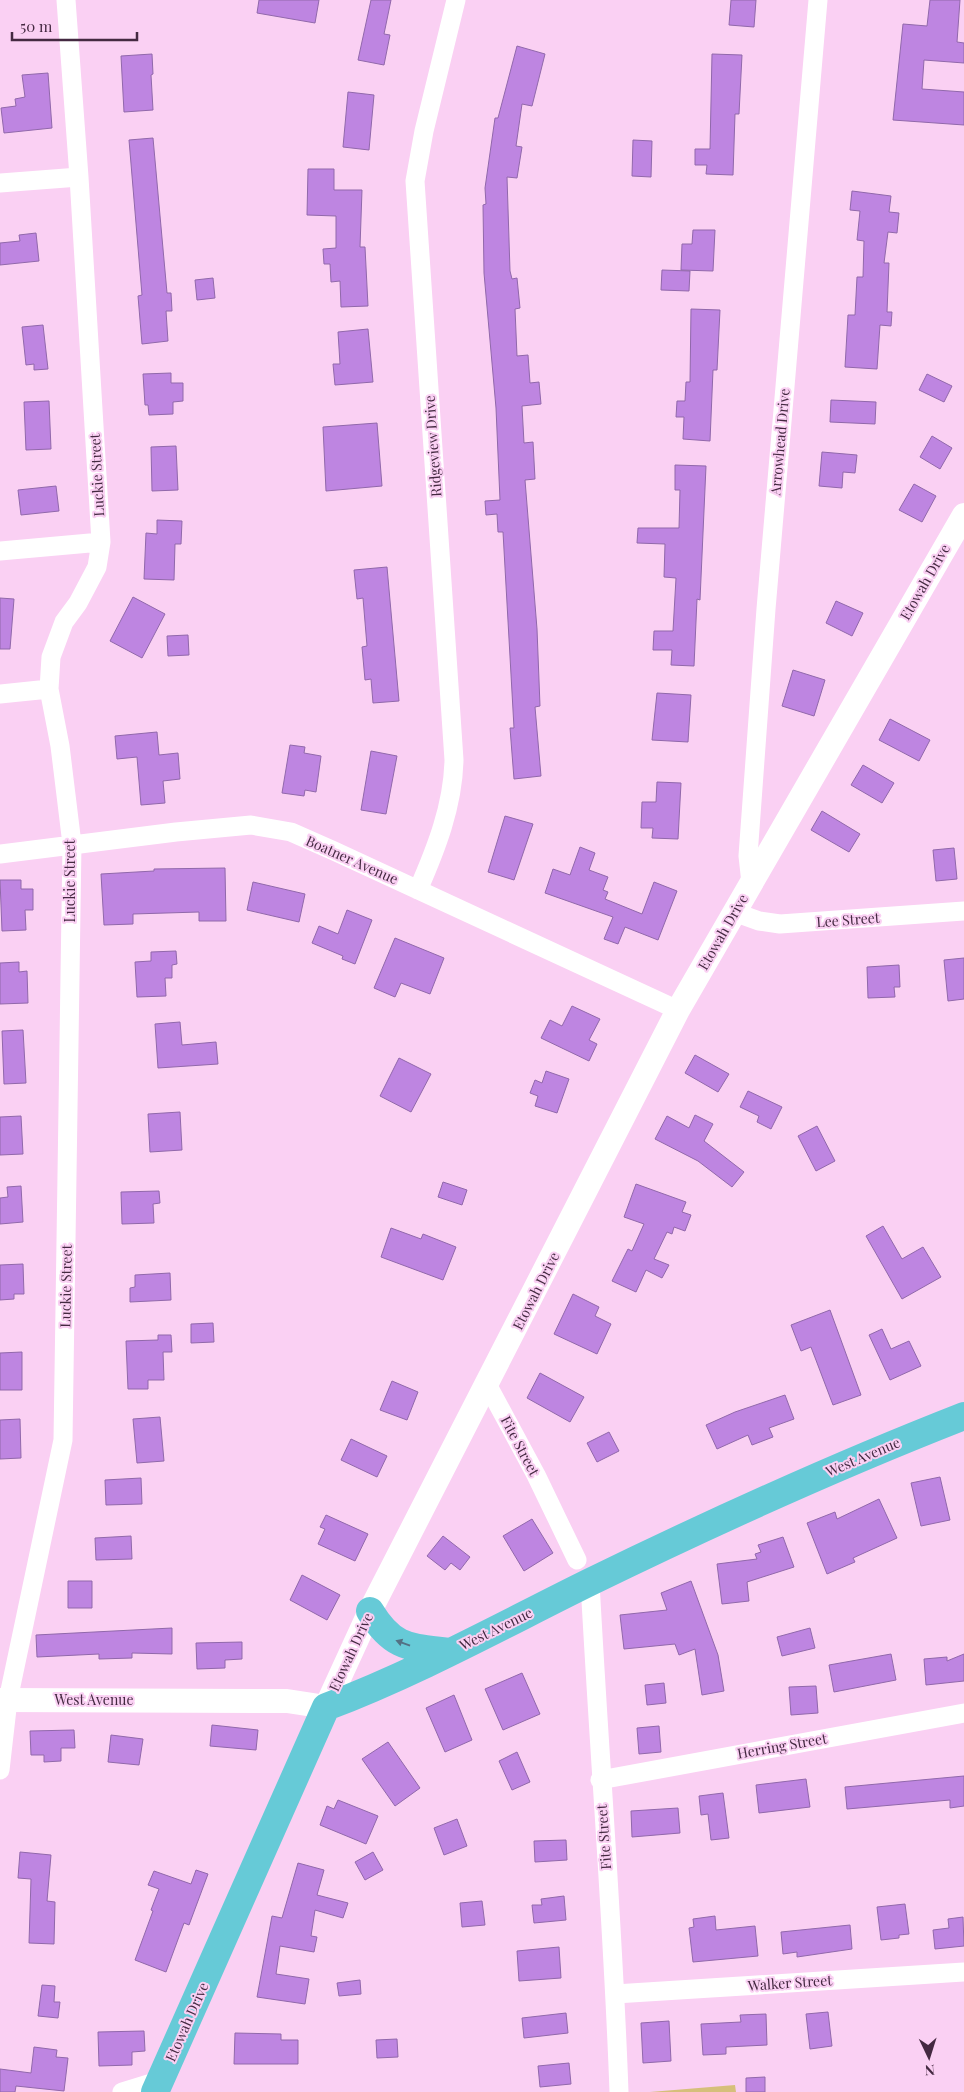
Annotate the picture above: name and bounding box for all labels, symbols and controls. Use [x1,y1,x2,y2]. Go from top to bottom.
scale bar [12,10,138,42]
text: 50 m [20,16,53,36]
street label: Arrowhead Drive [765,388,794,497]
street label: Ridgeview Drive [419,395,446,497]
street label: Luckie Street [85,432,108,517]
street label: Etowah Drive [895,540,954,623]
street label: Boatner Avenue [303,831,401,888]
street label: Luckie Street [60,838,79,923]
street label: Etowah Drive [693,890,752,973]
street label: Lee Street [816,908,881,931]
street label: Luckie Street [55,1243,76,1328]
street label: Etowah Drive [508,1249,563,1333]
street label: Fite Street [497,1413,545,1480]
street label: West Avenue [822,1432,903,1481]
street label: West Avenue [455,1603,535,1655]
street label: Etowah Drive [324,1609,377,1694]
one-way arrow [395,1639,410,1647]
street label: West Avenue [54,1690,133,1709]
street label: Herring Street [736,1728,829,1763]
street label: Fite Street [592,1803,615,1870]
street label: Walker Street [746,1970,834,1995]
street label: Etowah Drive [161,1979,212,2064]
north arrow [904,2032,954,2082]
text: N [924,2061,936,2080]

